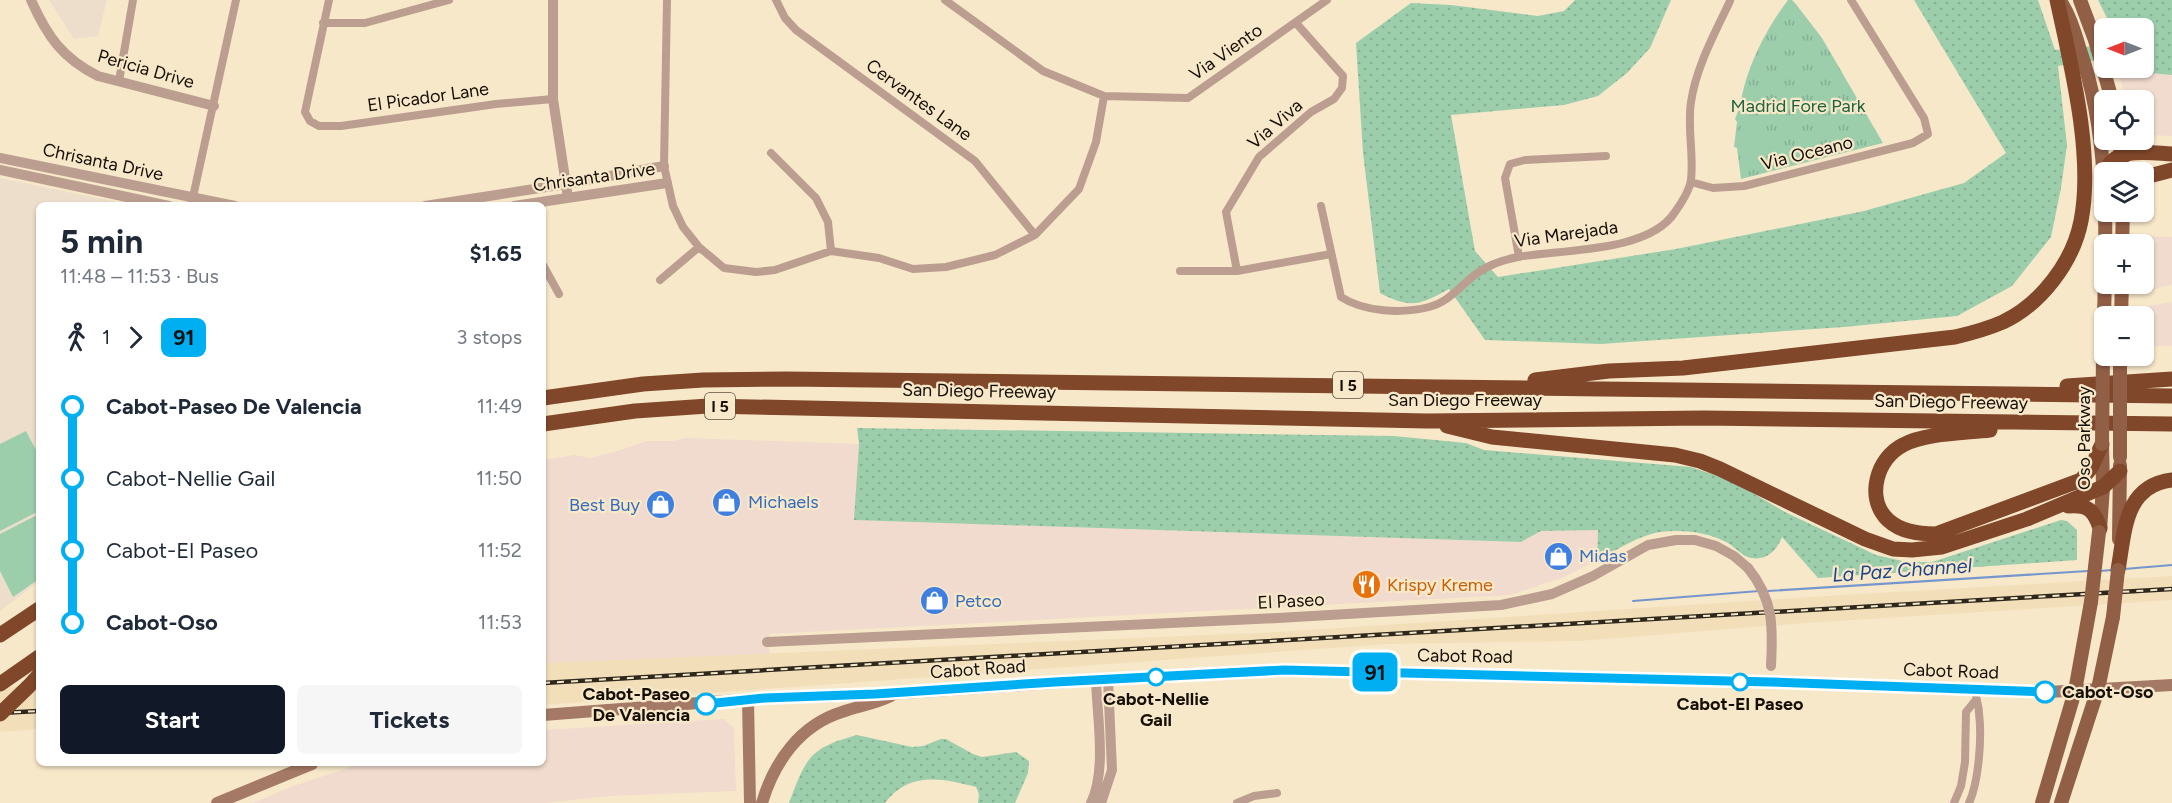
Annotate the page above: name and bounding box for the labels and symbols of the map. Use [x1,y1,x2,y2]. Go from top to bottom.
north arrow [2094,18,2154,78]
street label: Via Viento [1185,19,1267,85]
street label: Pericia Drive [95,45,197,93]
street label: Cervantes Lane [862,54,976,146]
street label: El Picador Lane [366,78,490,116]
street label: Via Viva [1243,94,1307,154]
park label: Madrid Fore Park [1731,95,1866,117]
street label: Via Oceano [1759,131,1855,175]
street label: Chrisanta Drive [41,138,166,186]
street label: Chrisanta Drive [532,158,657,196]
street label: Via Marejada [1513,216,1619,252]
road number: I 5 [1333,372,1363,398]
street label: San Diego Freeway [902,379,1057,403]
street label: Oso Parkway [2073,386,2095,490]
street label: San Diego Freeway [1388,389,1543,411]
street label: San Diego Freeway [1874,390,2029,414]
road number: I 5 [705,393,735,419]
shop icon: Michaels [711,486,743,518]
shop icon: Best Buy [645,489,677,521]
place label: Michaels [748,491,819,513]
place label: Best Buy [569,494,641,516]
shop icon: Midas [1542,540,1574,572]
place label: Midas [1579,545,1627,567]
water label: La Paz Channel [1831,553,1973,587]
restaurant icon: Krispy Kreme [1350,569,1382,601]
place label: Krispy Kreme [1387,574,1493,596]
shop icon: Petco [918,585,950,617]
street label: El Paseo [1257,588,1325,614]
place label: Petco [955,590,1002,612]
street label: Cabot Road [1417,644,1513,668]
line badge: 91 [1348,652,1402,692]
street label: Cabot Road [929,655,1027,683]
street label: Cabot Road [1903,658,1999,684]
marker: Cabot-Nellie Gail [1147,668,1165,686]
marker: Cabot-El Paseo [1731,673,1749,691]
marker: Cabot-Oso [2034,681,2056,703]
place label: Cabot-Oso [2062,681,2153,703]
place label: Cabot-Paseo De Valencia [583,683,690,726]
place label: Cabot-Nellie Gail [1103,688,1209,731]
marker: Cabot-Paseo De Valencia [695,693,717,715]
place label: Cabot-El Paseo [1677,693,1803,715]

